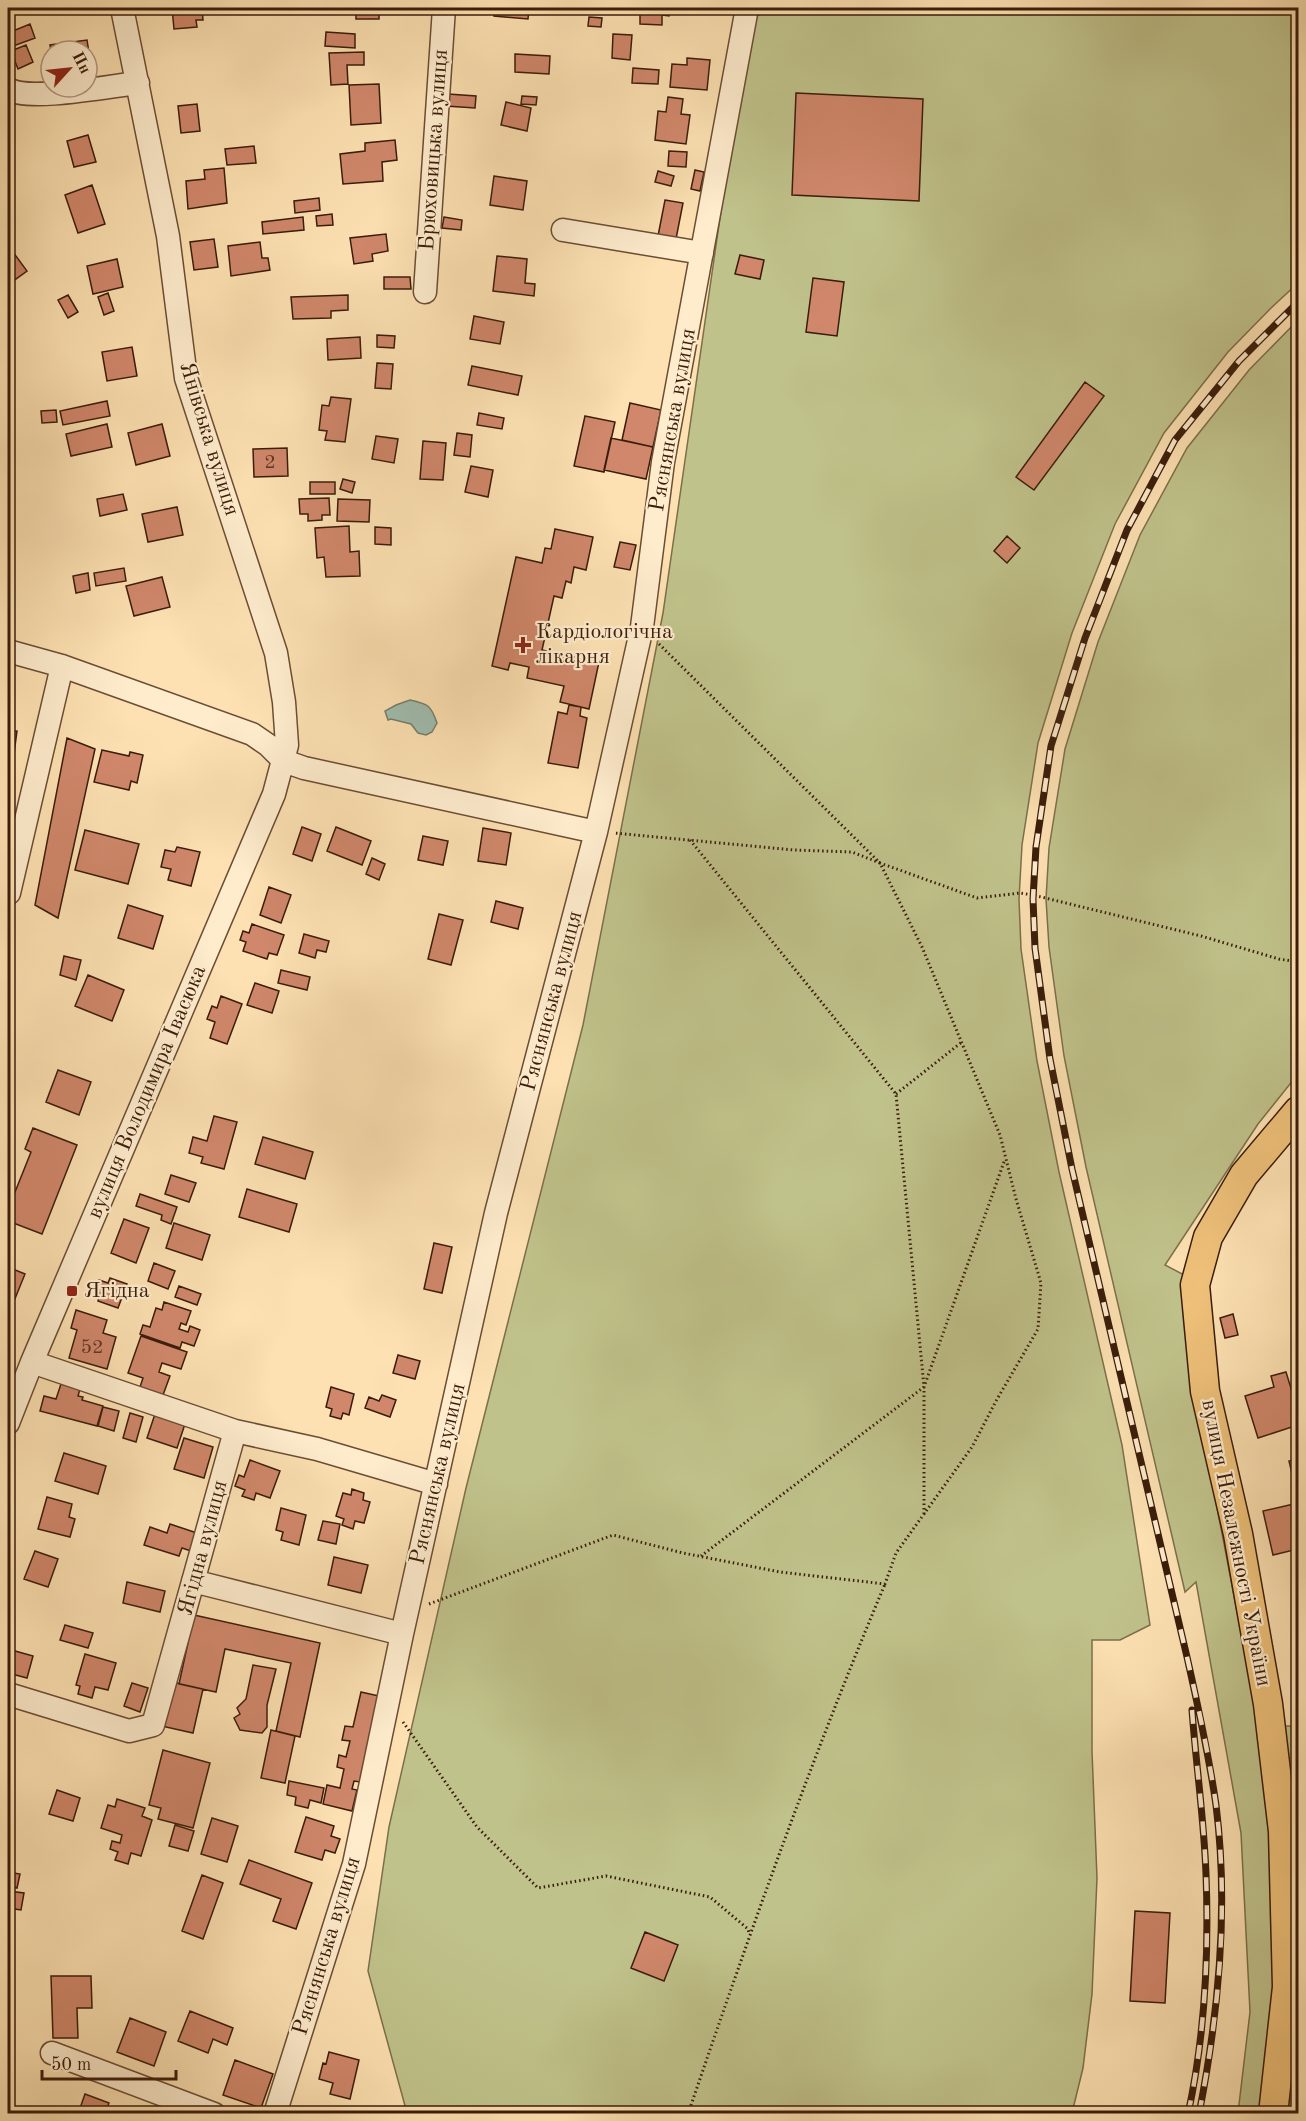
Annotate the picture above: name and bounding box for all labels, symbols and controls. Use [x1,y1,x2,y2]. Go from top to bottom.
north arrow [39,39,99,99]
street label: Брюховицька вулиця [416,49,452,251]
text: Пн [68,50,93,77]
street label: Ряснянська вулиця [646,327,700,513]
street label: Янівська вулиця [175,360,243,518]
house number: 2 [264,453,276,473]
place label: Кардіологічна лікарня [536,621,673,668]
marker: Кардіологічна лікарня [514,636,532,654]
street label: Ряснянська вулиця [517,908,587,1094]
street label: вулиця Володимира Івасюка [84,962,210,1222]
place label: Ягідна [84,1280,150,1302]
marker: Ягідна [65,1284,79,1298]
house number: 52 [80,1338,104,1358]
street label: Ряснянська вулиця [406,1381,470,1567]
street label: вулиця Незалежності України [1197,1398,1275,1688]
street label: Ягідна вулиця [174,1478,232,1618]
street label: Ряснянська вулиця [289,1854,365,2038]
scale bar [42,2043,176,2081]
text: 50 m [51,2056,91,2074]

